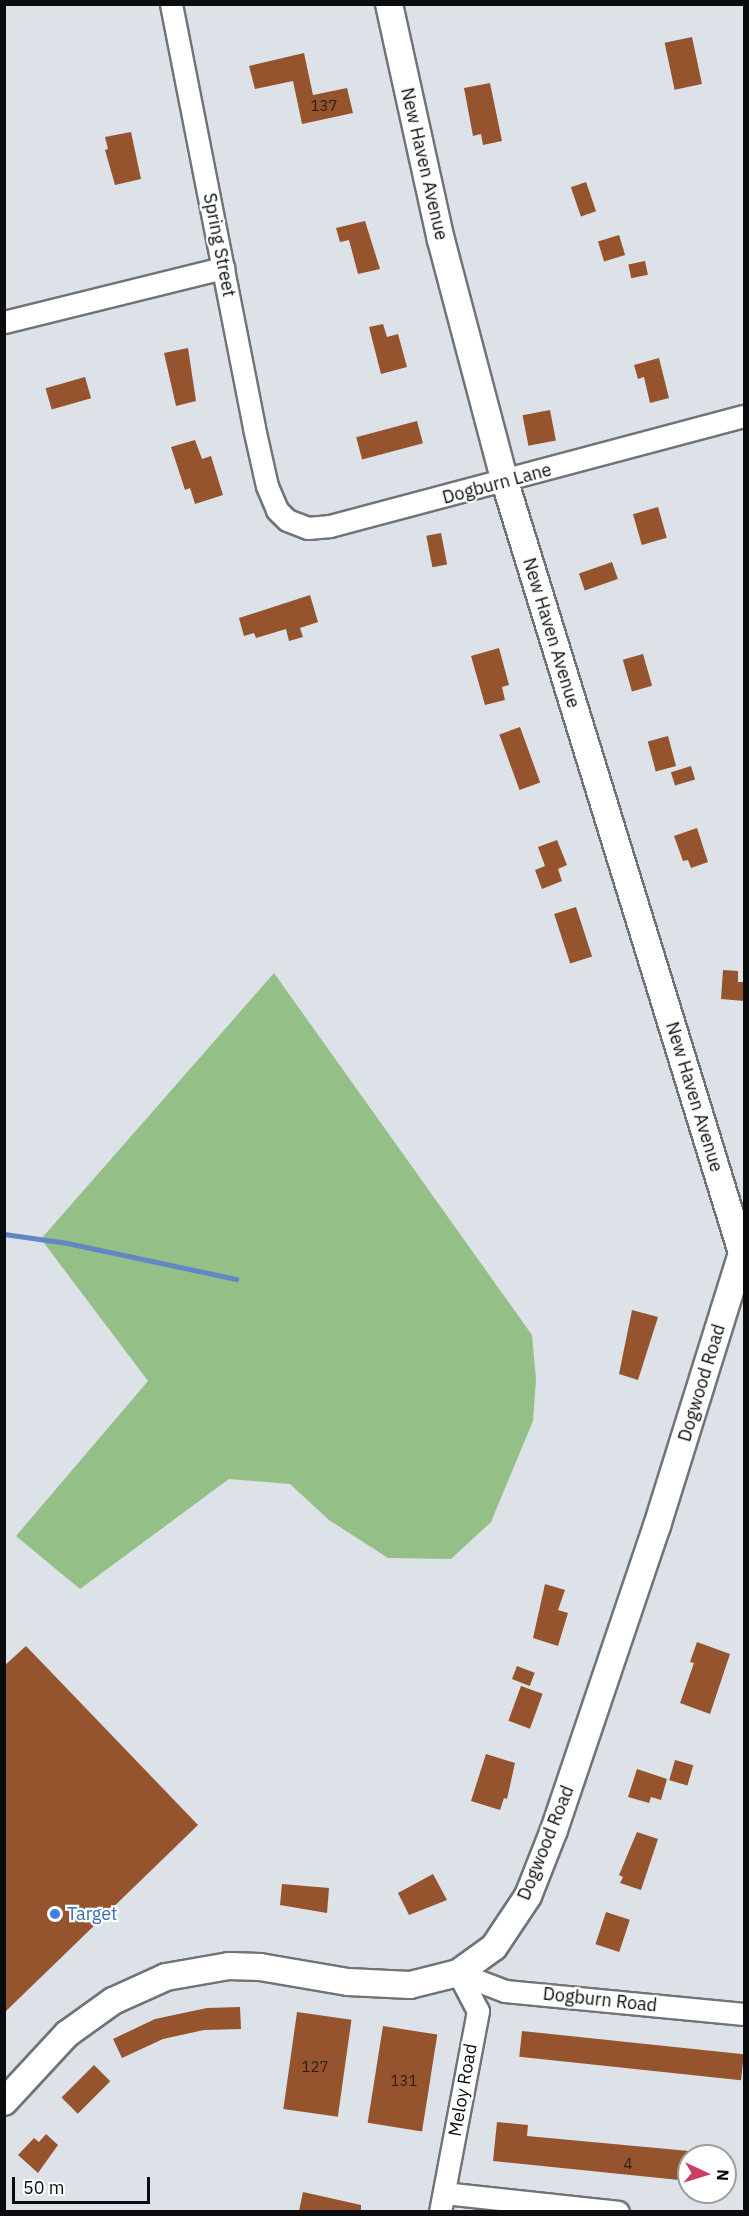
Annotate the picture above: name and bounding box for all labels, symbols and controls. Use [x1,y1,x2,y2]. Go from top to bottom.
street label: New Haven Avenue [396,86,452,242]
house number: 137 [311,97,337,115]
street label: Spring Street [198,191,240,299]
street label: Dogburn Lane [440,459,554,509]
street label: New Haven Avenue [518,555,584,711]
street label: New Haven Avenue [661,1019,727,1175]
street label: Dogwood Road [674,1322,730,1444]
street label: Dogwood Road [513,1783,579,1903]
place label: Target [67,1903,117,1925]
marker: Target [48,1907,62,1921]
street label: Dogburn Road [542,1983,658,2017]
street label: Meloy Road [444,2042,482,2138]
house number: 127 [302,2058,328,2076]
house number: 131 [391,2072,417,2090]
north arrow [677,2144,737,2204]
house number: 4 [624,2155,632,2173]
scale bar [15,2165,153,2203]
text: N [713,2169,733,2182]
text: 50 m [23,2176,65,2199]

